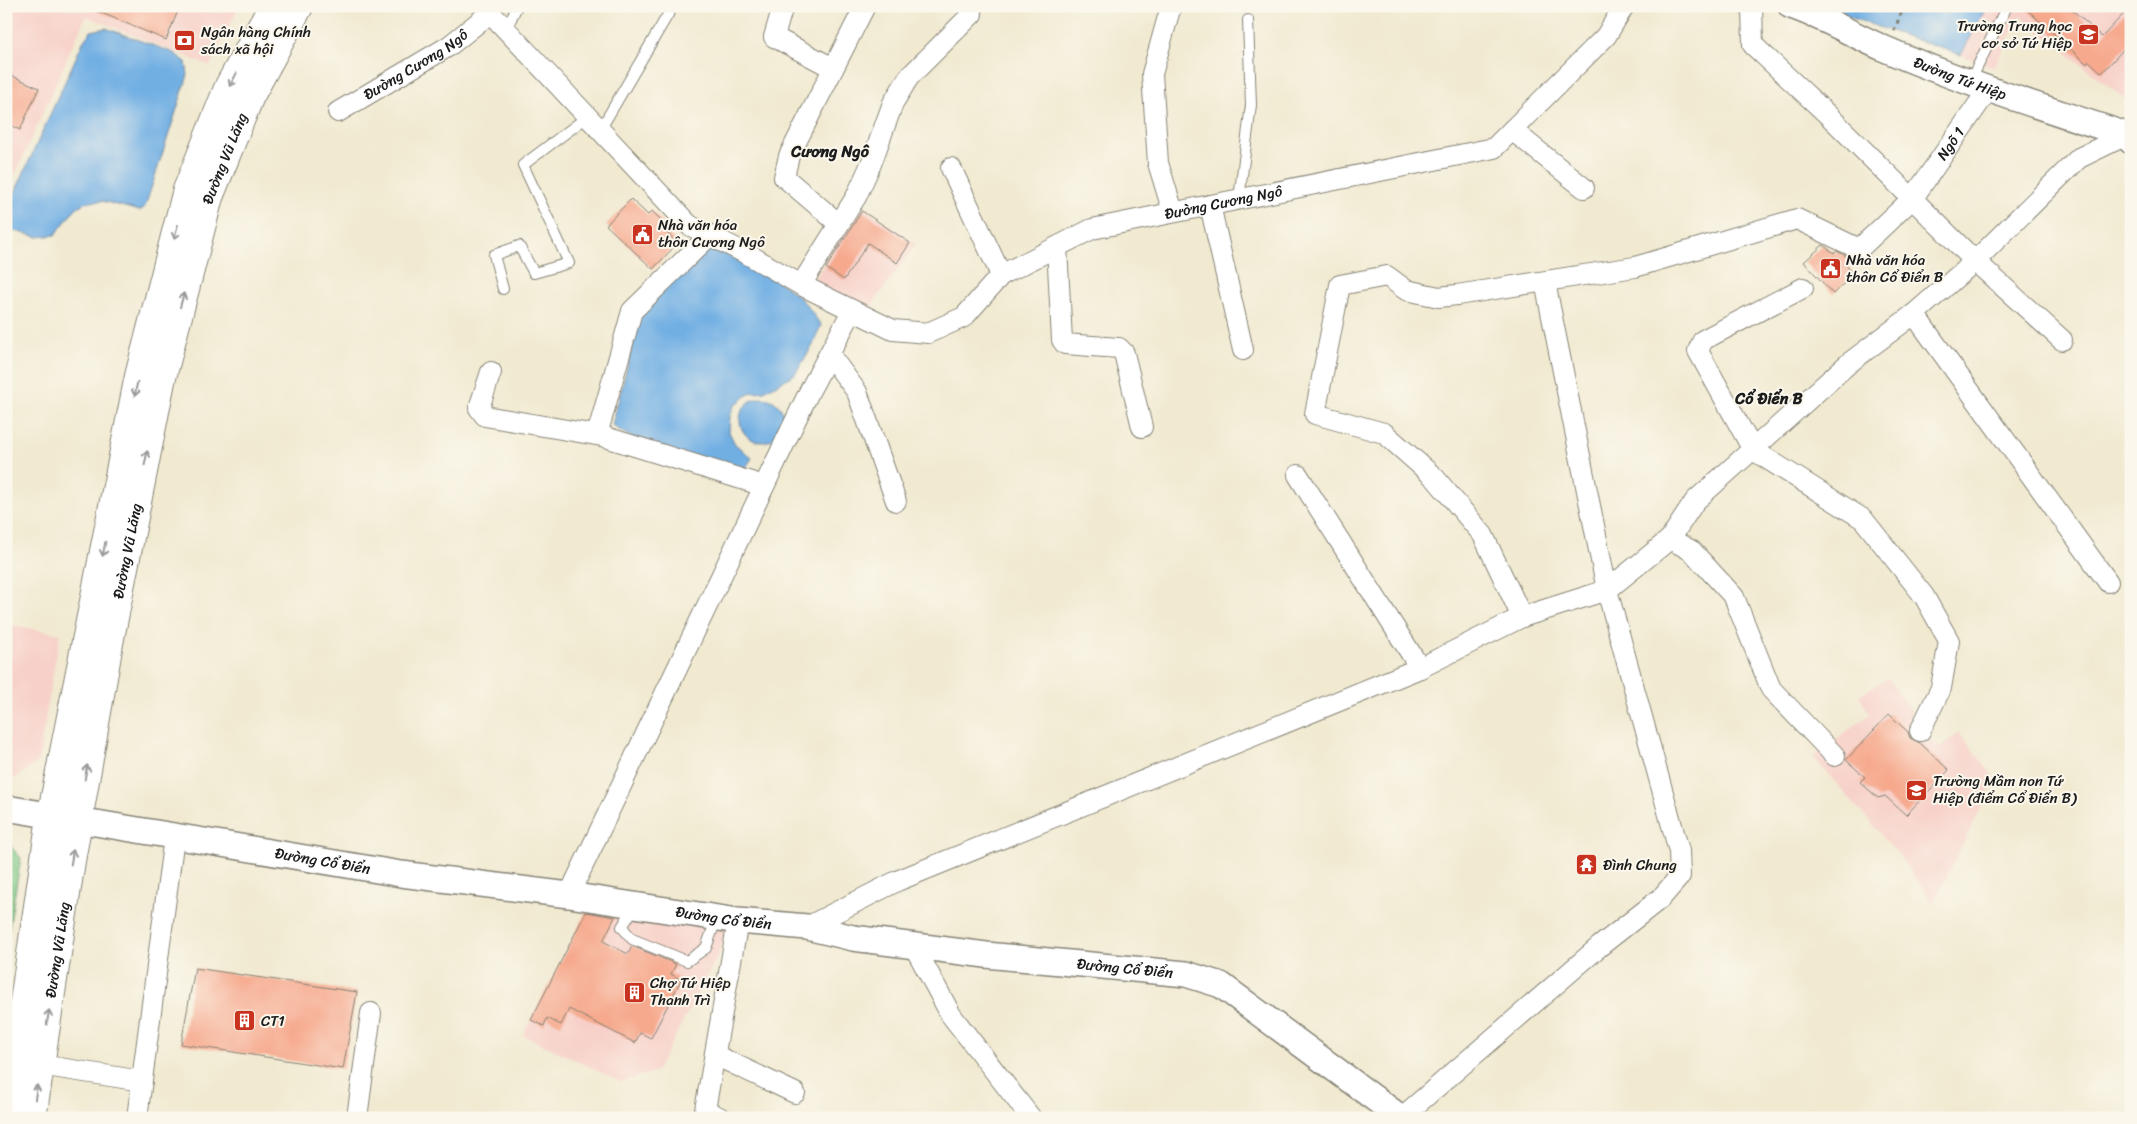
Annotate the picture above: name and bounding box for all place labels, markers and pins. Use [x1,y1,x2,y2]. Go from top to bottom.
place label: Trường Trung học cơ sở Tứ Hiệp [1957,13,2073,56]
place label: Ngân hàng Chính sách xã hội [200,19,311,62]
school or university icon: Trường Trung học cơ sở Tứ Hiệp [2076,23,2100,47]
bank icon: Ngân hàng Chính sách xã hội [173,29,197,53]
place label: Nhà văn hóa thôn Cương Ngô [658,212,765,255]
public building icon: Nhà văn hóa thôn Cương Ngô [630,222,654,246]
place label: Nhà văn hóa thôn Cổ Điển B [1846,247,1944,290]
public building icon: Nhà văn hóa thôn Cổ Điển B [1818,257,1842,281]
place label: Trường Mầm non Tứ Hiệp (điểm Cổ Điển B) [1933,768,2077,811]
school or university icon: Trường Mầm non Tứ Hiệp (điểm Cổ Điển B) [1905,778,1929,802]
place label: Đình Chung [1603,852,1677,878]
temple icon: Đình Chung [1575,853,1599,877]
place label: Chợ Tứ Hiệp Thanh Trì [650,970,731,1013]
building icon: Chợ Tứ Hiệp Thanh Trì [622,980,646,1004]
place label: CT1 [261,1008,285,1034]
building icon: CT1 [233,1009,257,1033]

